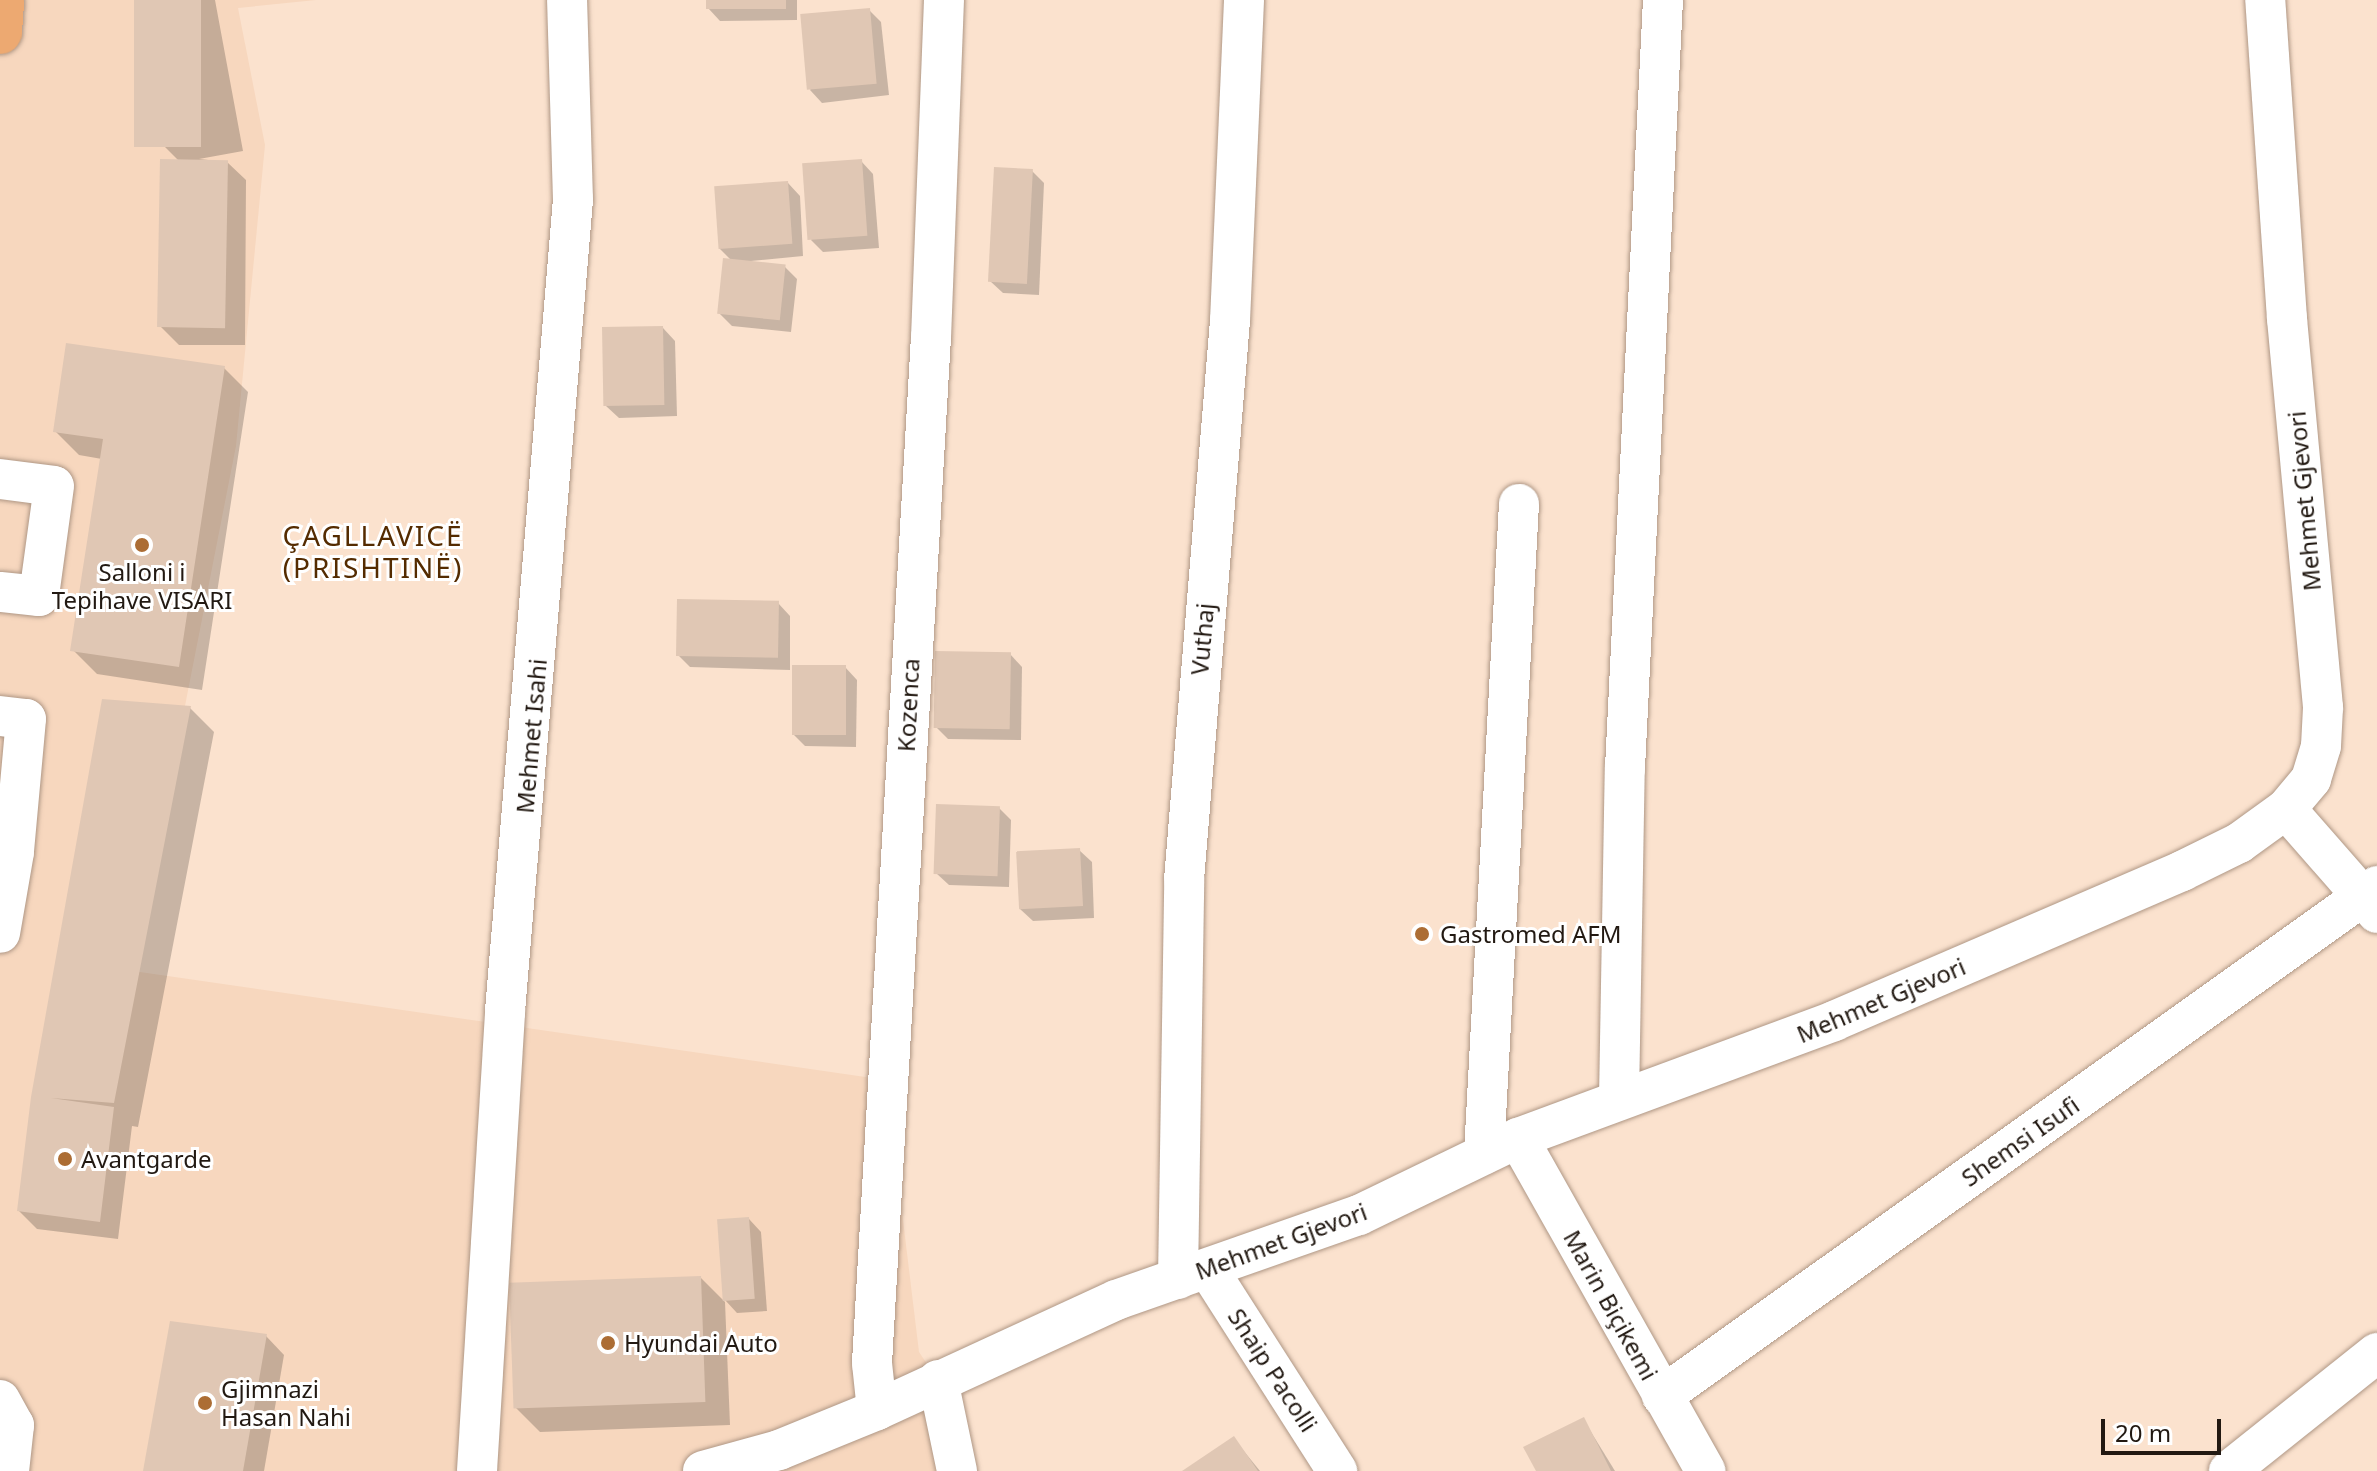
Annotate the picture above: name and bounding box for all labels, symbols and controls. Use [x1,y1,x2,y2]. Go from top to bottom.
street label: Mehmet Gjevori [2282,410,2326,592]
district label: ÇAGLLAVICË (PRISHTINË) [282,518,464,584]
marker: Salloni i Tepihave VISARI [133,536,151,554]
place label: Salloni i Tepihave VISARI [52,558,232,614]
street label: Vuthaj [1185,602,1219,676]
street label: Mehmet Isahi [510,657,552,815]
street label: Kozenca [891,657,925,753]
place label: Gastromed AFM [1440,920,1622,948]
marker: Gastromed AFM [1411,923,1433,945]
street label: Mehmet Gjevori [1792,951,1970,1049]
street label: Shemsi Isufi [1956,1090,2084,1192]
place label: Avantgarde [81,1145,211,1173]
marker: Avantgarde [56,1150,74,1168]
street label: Mehmet Gjevori [1191,1197,1371,1285]
street label: Marin Biçikemi [1558,1225,1664,1385]
street label: Shaip Pacolli [1222,1303,1324,1437]
place label: Hyundai Auto [624,1329,778,1357]
marker: Hyundai Auto [599,1334,617,1352]
place label: Gjimnazi Hasan Nahi [221,1375,351,1431]
marker: Gjimnazi Hasan Nahi [196,1394,214,1412]
scale bar [2105,1403,2225,1453]
text: 20 m [2115,1416,2171,1449]

